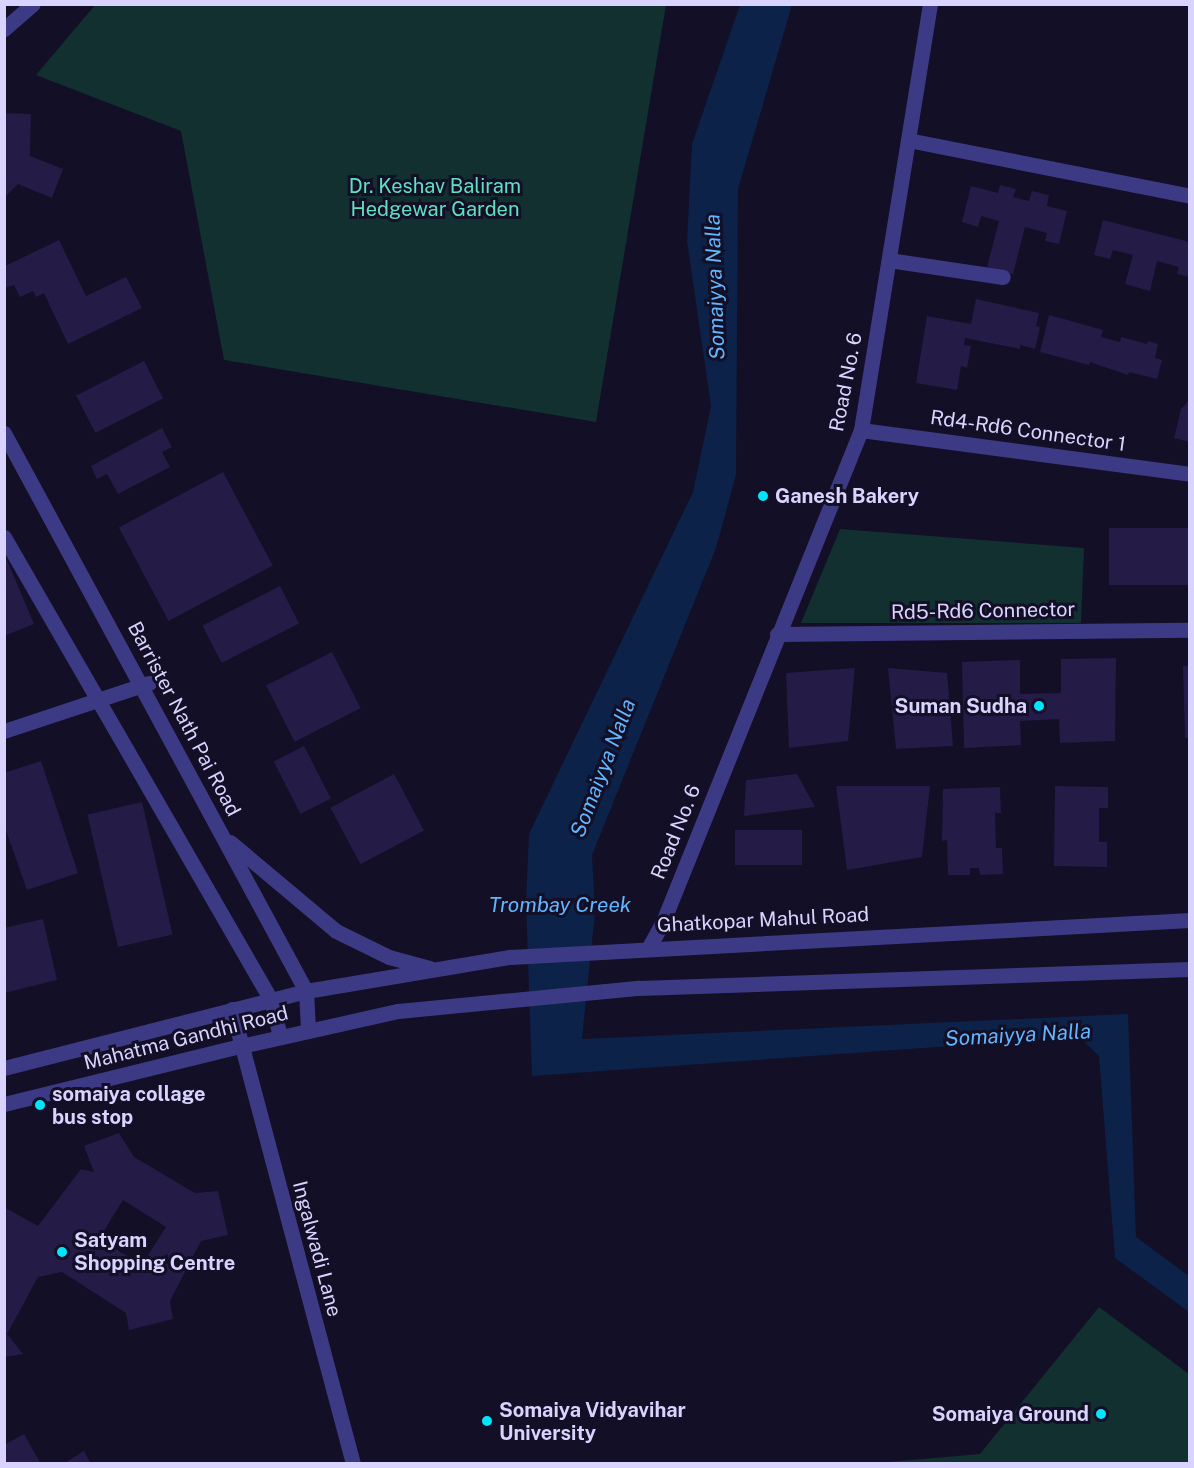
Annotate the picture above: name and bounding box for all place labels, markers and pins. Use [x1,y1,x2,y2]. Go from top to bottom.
place label: Ganesh Bakery [775,484,919,508]
marker: Ganesh Bakery [756,489,770,503]
place label: Suman Sudha [895,694,1027,718]
marker: Suman Sudha [1032,699,1046,713]
place label: somaiya collage bus stop [52,1082,206,1129]
marker: somaiya collage bus stop [33,1098,47,1112]
place label: Satyam Shopping Centre [74,1228,235,1275]
marker: Satyam Shopping Centre [55,1245,69,1259]
place label: Somaiya Vidyavihar University [499,1398,686,1445]
place label: Somaiya Ground [932,1402,1089,1426]
marker: Somaiya Ground [1094,1407,1108,1421]
marker: Somaiya Vidyavihar University [480,1414,494,1428]

